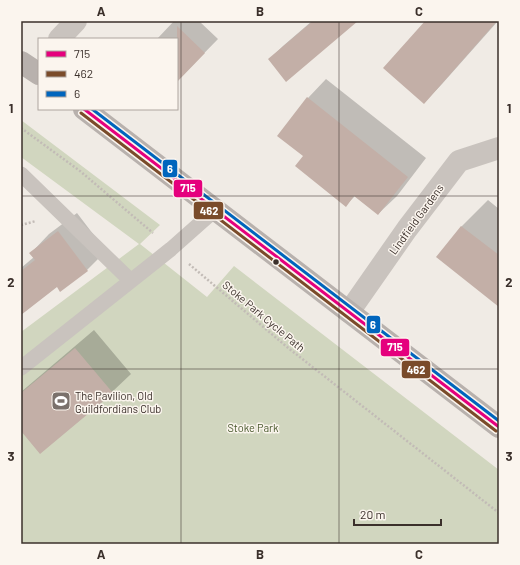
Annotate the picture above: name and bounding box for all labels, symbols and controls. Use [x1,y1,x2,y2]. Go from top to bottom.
text: A [97,3,106,19]
text: B [256,3,264,19]
text: C [415,3,423,19]
legend [38,38,178,110]
text: 715 [74,46,90,60]
text: 462 [74,66,93,80]
text: 6 [74,86,80,100]
text: 1 [9,100,13,116]
text: 1 [507,100,511,116]
line badge: 6 [162,159,178,178]
text: 6 [167,162,173,175]
line badge: 715 [173,179,203,198]
text: 715 [180,181,196,194]
street label: Lindfield Gardens [386,181,446,257]
line badge: 462 [193,201,224,220]
text: 462 [200,204,218,217]
unlabelled marker [271,257,281,267]
text: 2 [7,274,15,290]
text: 2 [505,274,513,290]
street label: Stoke Park Cycle Path [220,278,308,354]
line badge: 6 [366,315,381,334]
text: 6 [370,318,376,331]
line badge: 715 [380,338,410,357]
text: 715 [387,340,403,353]
line badge: 462 [401,360,431,379]
text: 462 [407,363,425,376]
place label: The Pavilion, Old Guildfordians Club [75,389,161,415]
sports icon: The Pavilion, Old Guildfordians Club [50,390,72,412]
park label: Stoke Park [227,421,279,434]
text: 3 [7,448,15,464]
text: 3 [505,448,513,464]
scale bar [354,501,441,527]
text: 20 m [360,507,386,521]
text: A [97,546,106,562]
text: B [256,546,264,562]
text: C [415,546,423,562]

